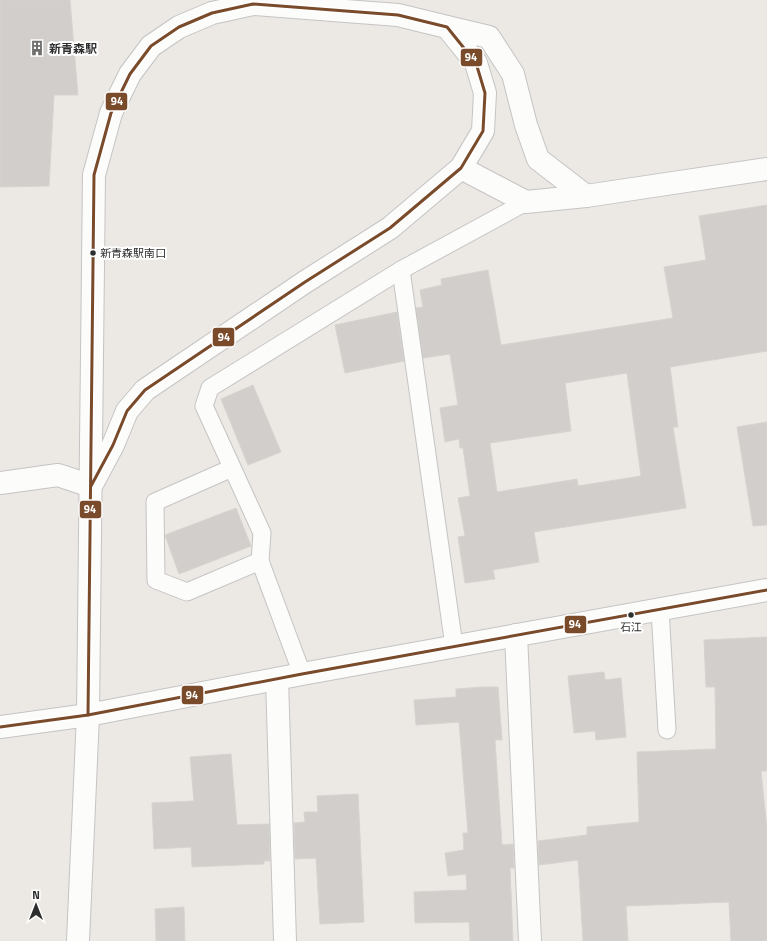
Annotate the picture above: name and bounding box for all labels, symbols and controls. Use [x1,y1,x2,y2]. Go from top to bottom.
building icon: 新青森駅 [28,39,46,57]
place label: 新青森駅 [49,39,97,58]
line badge: 94 [460,48,483,67]
text: 94 [465,49,477,65]
line badge: 94 [105,92,128,111]
text: 94 [111,93,123,109]
place label: 新青森駅南口 [100,245,166,261]
marker: 新青森駅南口 [88,248,98,258]
line badge: 94 [212,327,235,347]
text: 94 [218,329,230,345]
line badge: 94 [79,500,102,519]
text: 94 [84,501,96,517]
marker: 石江 [626,610,636,620]
line badge: 94 [564,615,587,634]
text: 94 [569,616,581,632]
place label: 石江 [620,619,642,635]
line badge: 94 [181,685,204,705]
text: 94 [186,687,198,703]
north arrow [16,885,56,925]
text: N [32,887,40,903]

